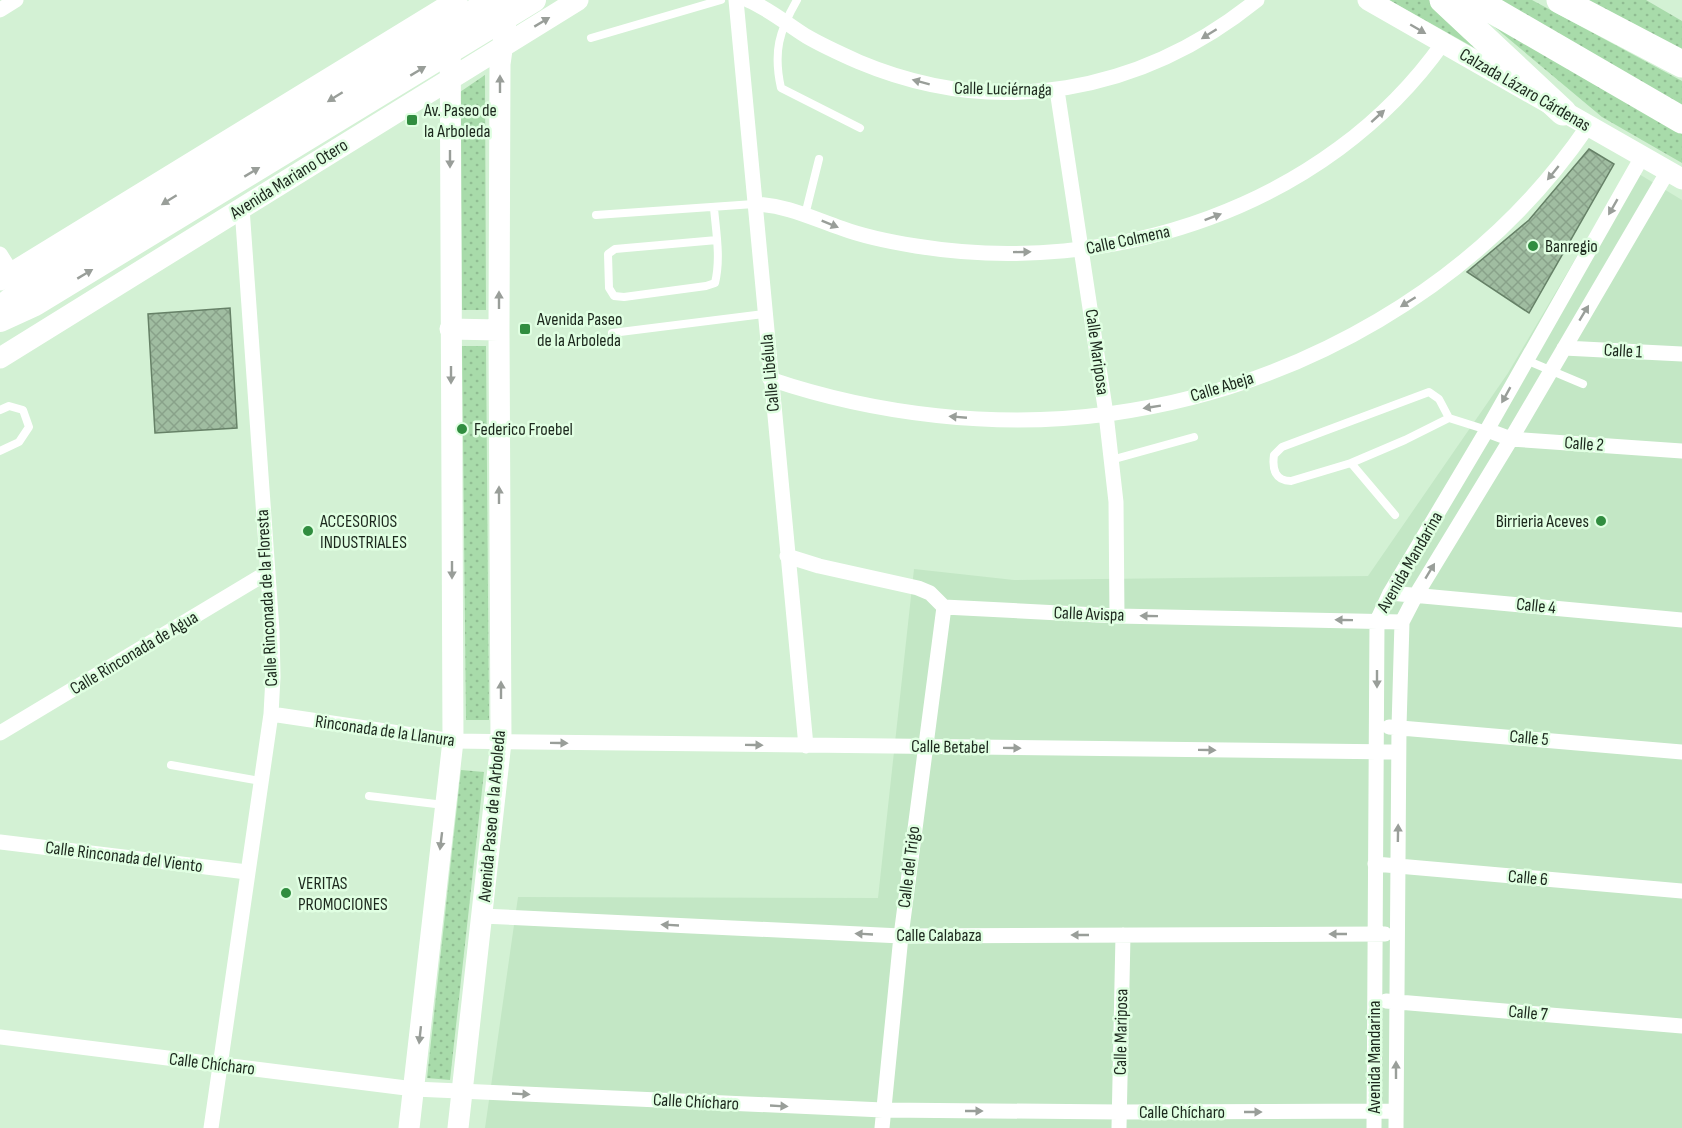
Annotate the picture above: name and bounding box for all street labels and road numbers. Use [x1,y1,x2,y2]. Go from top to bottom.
street label: Calzada Lázaro Cárdenas [1456,44,1594,136]
street label: Calle Luciérnaga [954,78,1052,100]
street label: Avenida Mariano Otero [225,134,352,224]
street label: Calle Colmena [1084,221,1172,259]
street label: Calle Mariposa [1081,308,1113,396]
street label: Calle Libélula [756,333,784,413]
street label: Calle 1 [1603,340,1643,363]
street label: Calle Abeja [1188,367,1256,407]
street label: Calle 2 [1564,432,1604,456]
street label: Avenida Mandarina [1372,508,1447,617]
street label: Calle Rinconada de la Floresta [252,509,282,687]
street label: Calle 4 [1515,593,1557,619]
street label: Calle Avispa [1053,602,1125,626]
street label: Calle Rinconada de Agua [66,607,202,699]
street label: Rinconada de la Llanura [314,711,456,751]
street label: Calle 5 [1508,726,1550,750]
street label: Avenida Paseo de la Arboleda [474,729,510,904]
street label: Calle Betabel [911,736,989,758]
street label: Calle del Trigo [894,825,924,909]
street label: Calle Rinconada del Viento [44,837,204,877]
street label: Calle 6 [1507,866,1549,890]
street label: Calle Calabaza [896,925,982,946]
street label: Calle Mariposa [1110,988,1132,1075]
street label: Avenida Mandarina [1364,1001,1385,1114]
street label: Calle 7 [1507,1001,1549,1025]
street label: Calle Chícharo [168,1048,256,1080]
street label: Calle Chícharo [652,1089,740,1115]
street label: Calle Chícharo [1139,1102,1225,1123]

